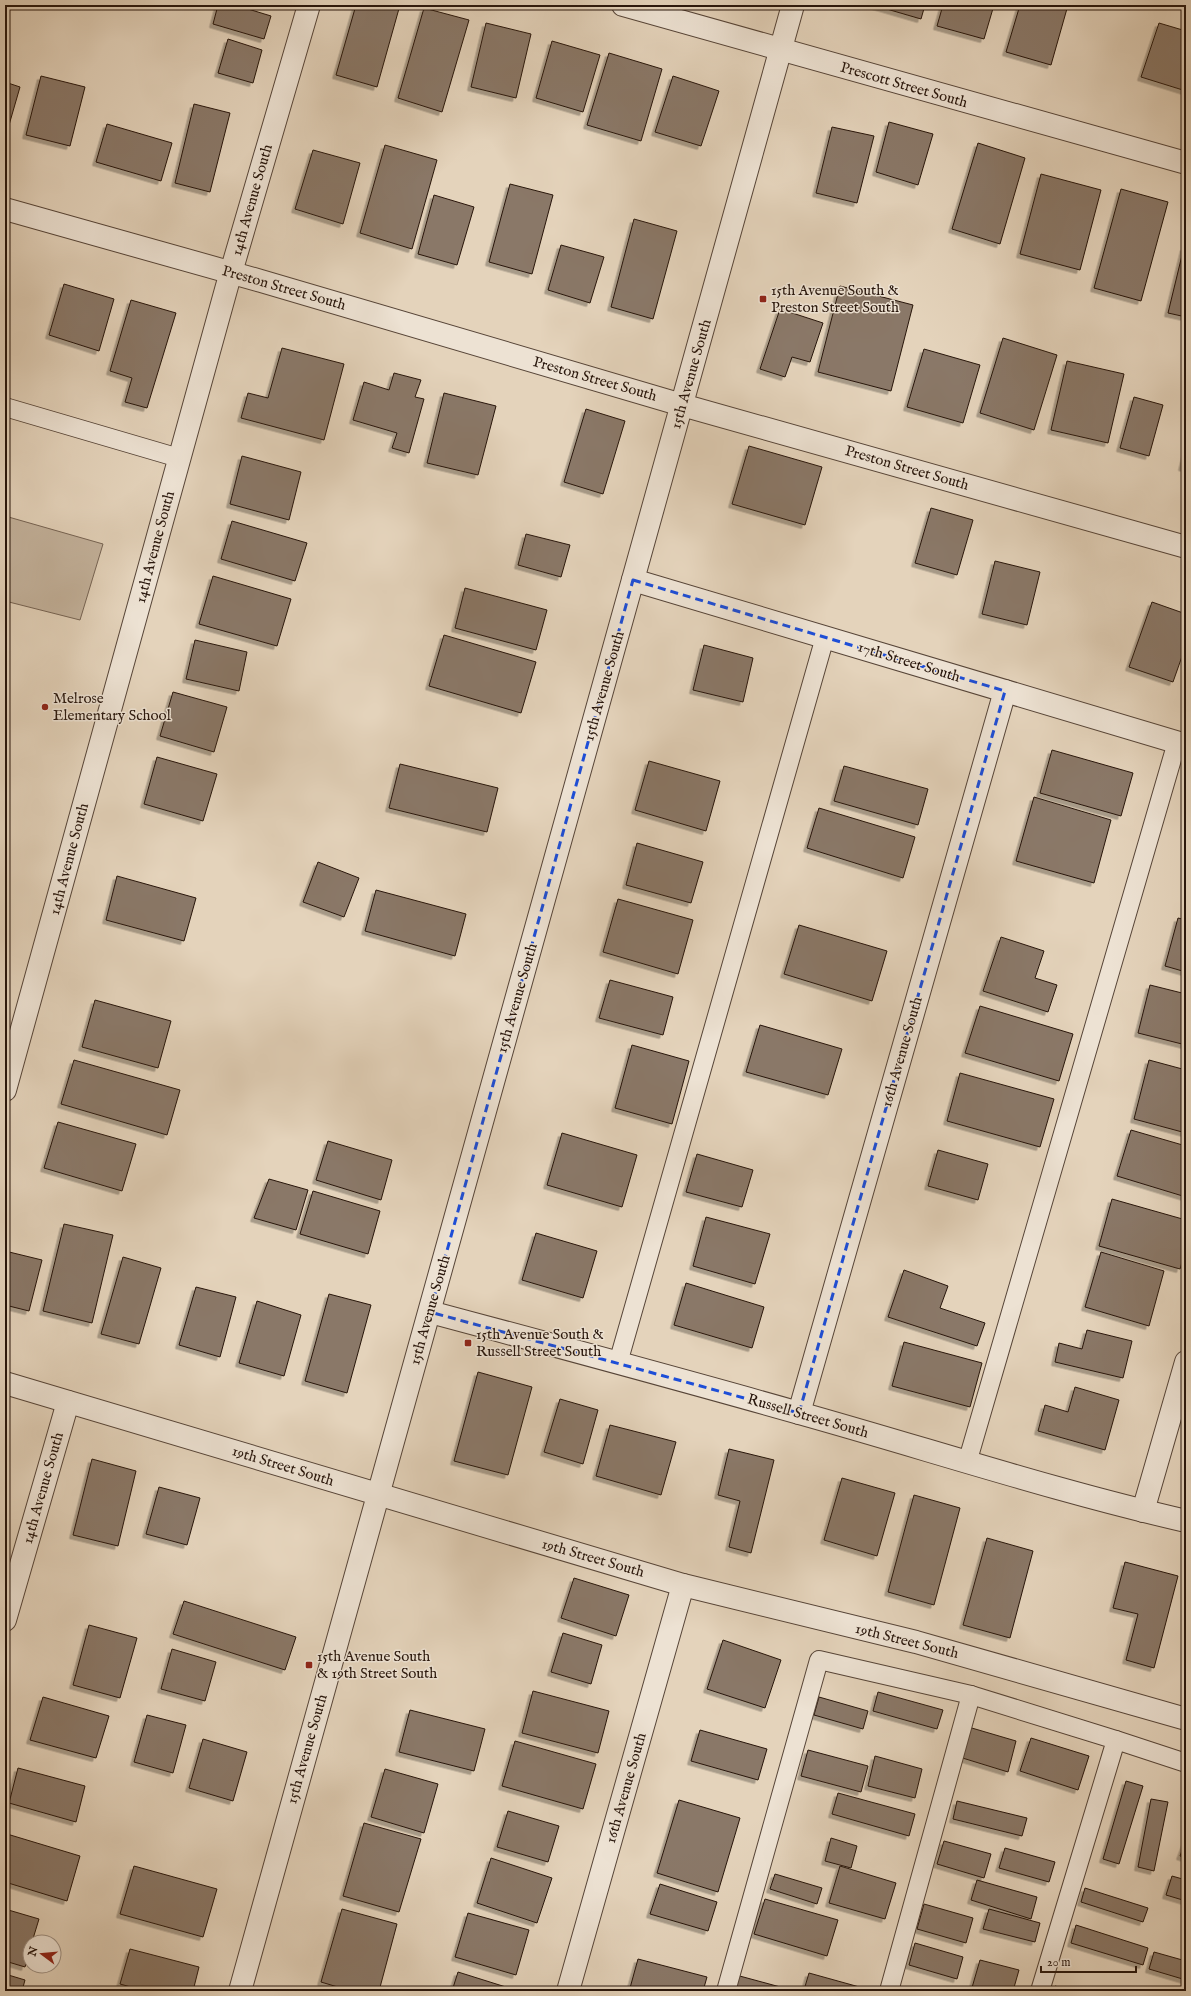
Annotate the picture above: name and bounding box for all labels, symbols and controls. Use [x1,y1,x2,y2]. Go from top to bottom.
street label: Prescott Street South [838,58,970,112]
street label: 14th Avenue South [227,142,277,258]
street label: Preston Street South [220,261,348,315]
place label: 15th Avenue South & Preston Street South [771,281,899,317]
marker: 15th Avenue South & Preston Street South [758,294,768,304]
street label: 15th Avenue South [666,317,716,431]
street label: Preston Street South [531,352,659,406]
street label: Preston Street South [843,441,971,495]
street label: 14th Avenue South [131,489,179,605]
street label: 15th Avenue South [579,629,629,743]
street label: 17th Street South [855,637,963,687]
place label: Melrose Elementary School [53,689,172,725]
marker: Melrose Elementary School [40,702,50,712]
street label: 14th Avenue South [45,801,93,917]
street label: 15th Avenue South [492,941,542,1055]
street label: 16th Avenue South [877,995,927,1109]
street label: 15th Avenue South [405,1253,455,1367]
place label: 15th Avenue South & Russell Street South [476,1325,604,1361]
marker: 15th Avenue South & Russell Street South [463,1338,473,1348]
street label: Russell Street South [745,1390,871,1442]
street label: 14th Avenue South [18,1430,68,1546]
street label: 19th Street South [230,1441,336,1491]
street label: 19th Street South [540,1534,646,1582]
street label: 19th Street South [853,1619,961,1663]
place label: 15th Avenue South & 19th Street South [317,1647,437,1683]
marker: 15th Avenue South & 19th Street South [304,1660,314,1670]
street label: 15th Avenue South [282,1692,332,1806]
street label: 16th Avenue South [601,1731,651,1845]
north arrow [22,1934,62,1974]
text: N [25,1945,42,1959]
scale bar [1041,1948,1136,1974]
text: 20 m [1047,1955,1070,1970]

